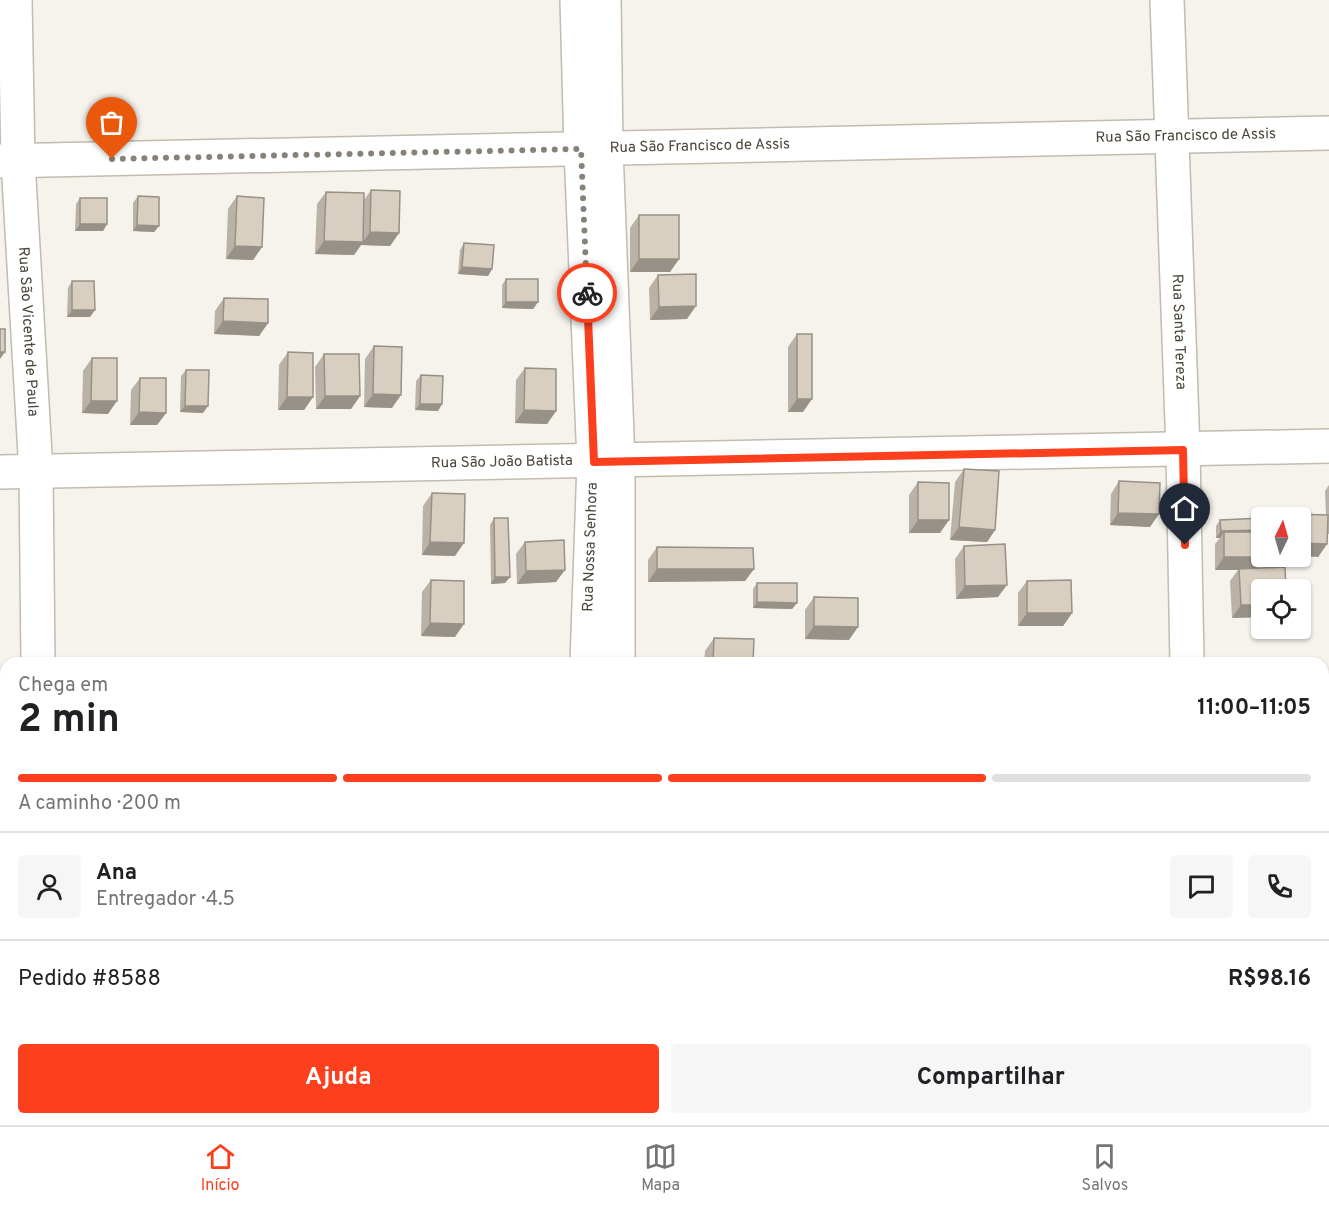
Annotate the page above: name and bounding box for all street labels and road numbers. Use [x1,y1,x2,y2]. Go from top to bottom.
street label: Rua São Francisco de Assis [1095,125,1276,147]
street label: Rua São Francisco de Assis [609,135,790,158]
street label: Rua São Vicente de Paula [13,246,42,417]
street label: Rua Santa Tereza [1167,274,1190,390]
street label: Rua São João Batista [431,451,573,473]
street label: Rua Nossa Senhora [579,482,603,612]

